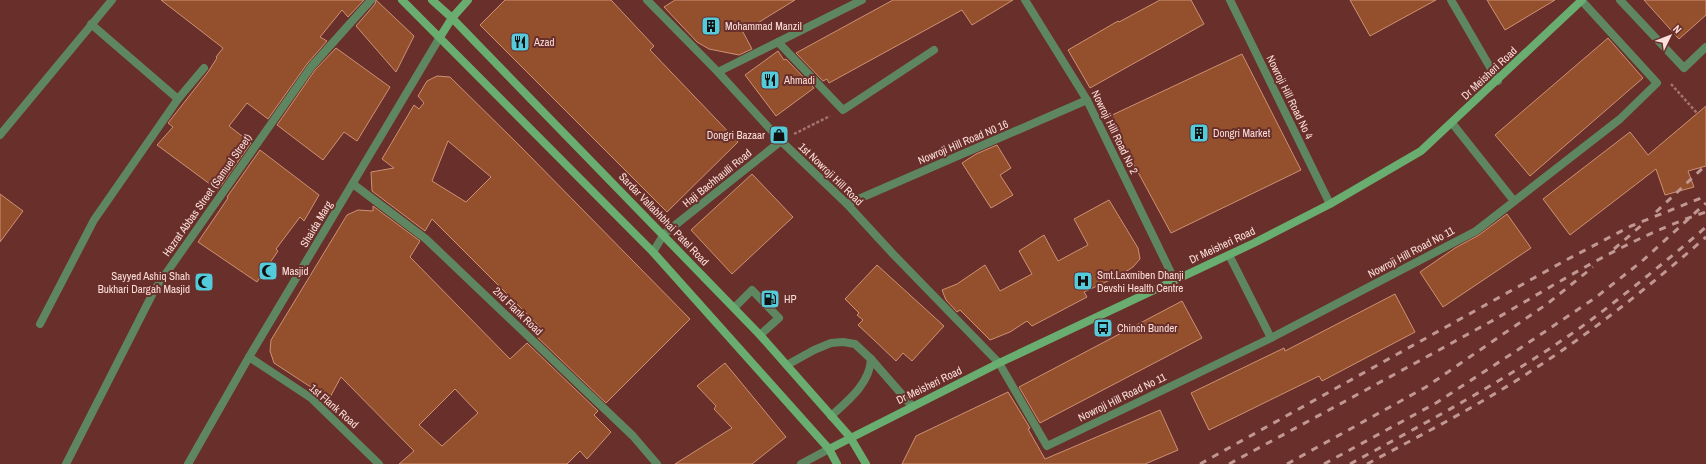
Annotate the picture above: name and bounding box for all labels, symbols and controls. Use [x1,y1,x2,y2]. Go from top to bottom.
building icon: Mohammad Manzil [700,15,722,37]
north arrow [1650,16,1690,56]
place label: Mohammad Manzil [725,19,802,33]
text: N [1670,22,1685,36]
restaurant icon: Azad [509,31,531,53]
place label: Azad [533,35,555,49]
street label: Dr Meisheri Road [1458,44,1520,102]
street label: Nowroji Hill Road No 4 [1264,53,1316,141]
restaurant icon: Ahmadi [759,69,781,91]
place label: Ahmadi [783,73,815,87]
street label: Nowroji Hill Road No 2 [1089,88,1141,176]
street label: Nowroji Hill Road N0 16 [916,117,1010,167]
building icon: Dongri Market [1188,122,1210,144]
shop icon: Dongri Bazaar [768,124,790,146]
place label: Dongri Market [1213,126,1271,140]
place label: Dongri Bazaar [707,128,765,142]
street label: Hazrat Abbas Street (Samuel Street) [159,131,255,259]
street label: 1st Nowroji Hill Road [796,140,866,208]
street label: Haji Bachhaulli Road [680,146,754,210]
street label: Sardar Vallabhbhai Patel Road [616,170,712,268]
street label: Shaida Marg [297,198,335,250]
street label: Nowroji Hill Road No 11 [1365,223,1457,281]
street label: Dr Meisheri Road [1187,224,1257,266]
mosque icon: Masjid [257,260,279,282]
place label: Masjid [282,264,309,278]
place label: Smt.Laxmiben Dhanji Devshi Health Centre [1097,268,1184,295]
place label: Sayyed Ashiq Shah Bukhari Dargah Masjid [98,269,190,296]
hospital icon: Smt.Laxmiben Dhanji Devshi Health Centre [1072,270,1094,292]
mosque icon: Sayyed Ashiq Shah Bukhari Dargah Masjid [193,271,215,293]
street label: 2nd Flank Road [490,284,546,338]
fuel station icon: HP [759,288,781,310]
place label: HP [784,292,797,306]
bus stop icon: Chinch Bunder [1092,317,1114,339]
place label: Chinch Bunder [1117,321,1177,335]
street label: Dr Meisheri Road [894,363,964,407]
street label: Nowroji Hill Road No 11 [1076,370,1168,424]
street label: 1st Flank Road [307,381,361,431]

